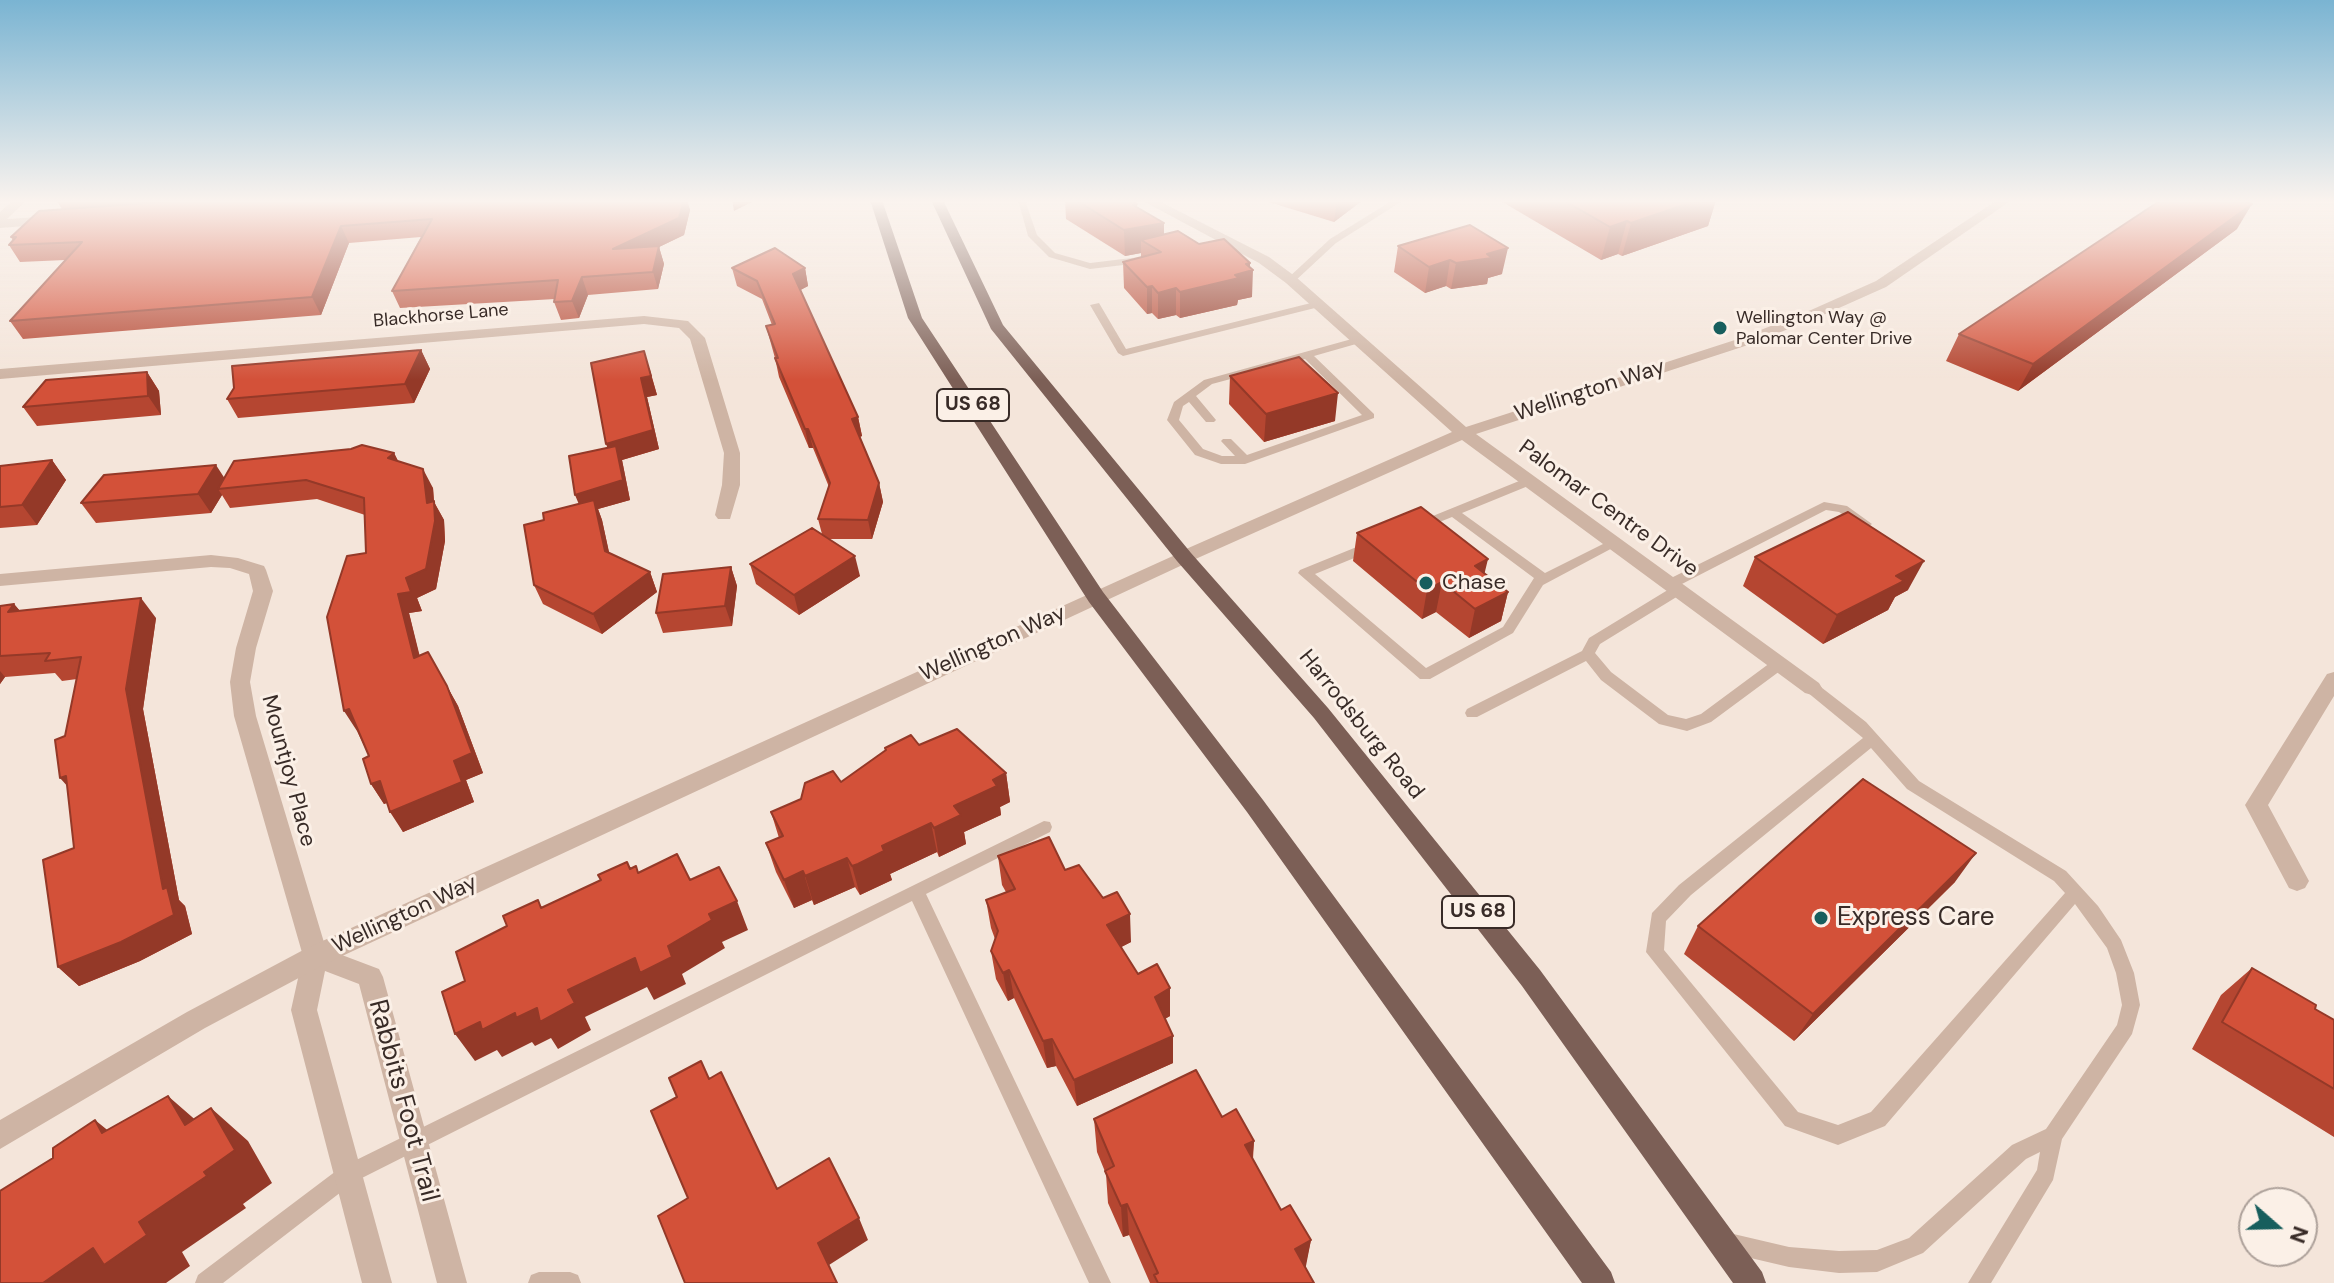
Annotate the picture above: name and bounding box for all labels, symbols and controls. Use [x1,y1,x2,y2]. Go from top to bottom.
street label: Blackhorse Lane [373,299,509,333]
place label: Wellington Way @ Palomar Center Drive [1736,307,1912,350]
marker: Wellington Way @ Palomar Center Drive [1711,319,1729,337]
street label: Wellington Way [1511,354,1669,428]
road number: US 68 [937,389,1009,421]
street label: Palomar Centre Drive [1513,435,1703,583]
place label: Chase [1442,570,1506,596]
marker: Chase [1417,574,1435,592]
street label: Wellington Way [916,600,1070,688]
street label: Harrodsburg Road [1293,645,1429,805]
street label: Mountjoy Place [255,692,321,850]
street label: Wellington Way [328,870,482,960]
road number: US 68 [1442,896,1514,928]
place label: Express Care [1837,902,1994,934]
marker: Express Care [1812,909,1830,927]
street label: Rabbits Foot Trail [361,997,445,1205]
north arrow [2238,1187,2318,1267]
text: N [2283,1222,2316,1247]

